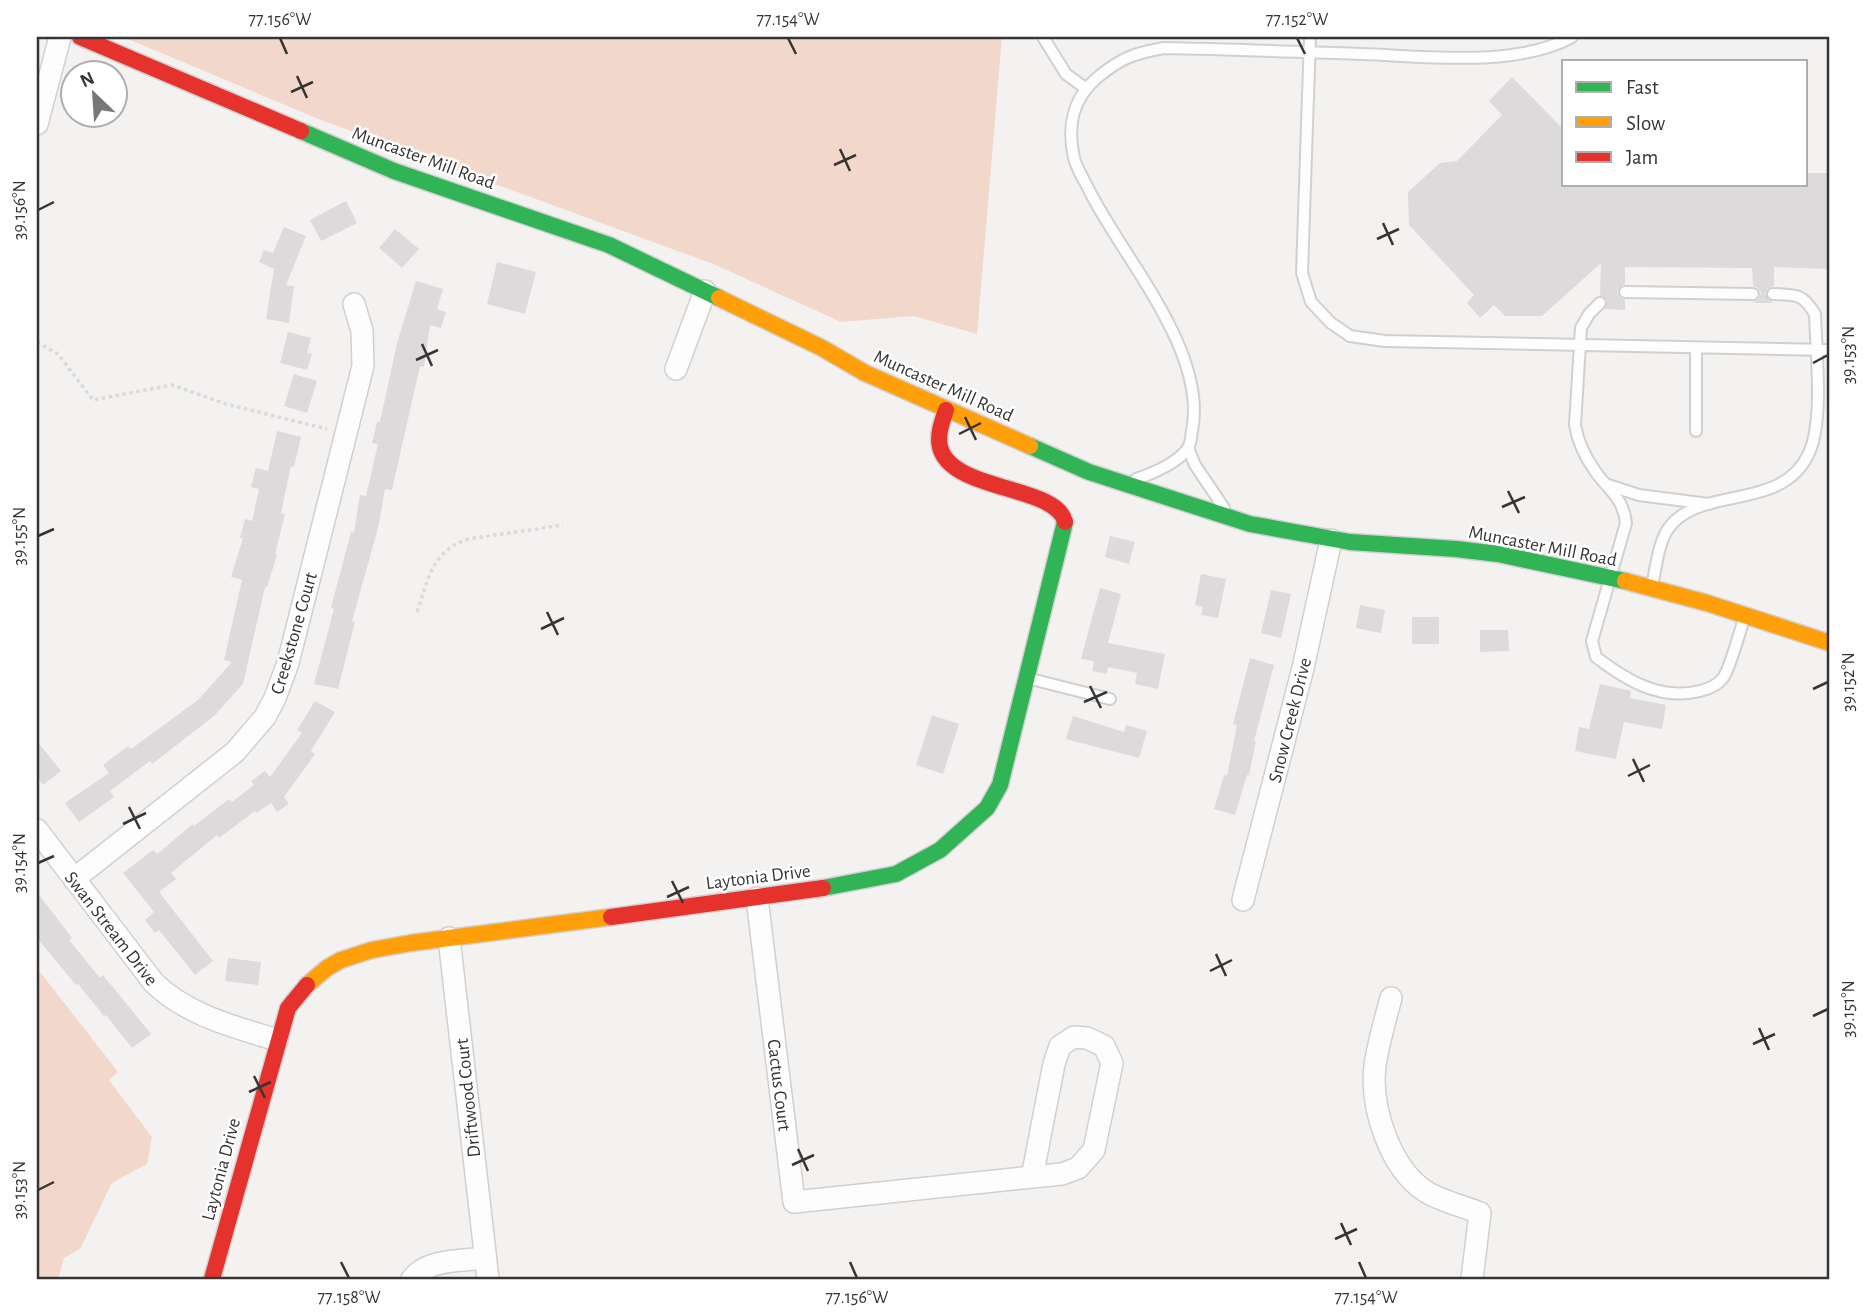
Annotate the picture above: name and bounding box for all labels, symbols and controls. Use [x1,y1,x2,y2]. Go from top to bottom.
text: 77.156°W [249,11,311,29]
text: 77.154°W [756,11,820,29]
text: 77.152°W [1266,11,1328,29]
north arrow [60,60,130,130]
legend [1562,60,1808,186]
text: N [77,69,97,91]
text: Fast [1626,77,1659,98]
text: Slow [1626,113,1665,134]
street label: Muncaster Mill Road [349,124,498,193]
text: Jam [1626,147,1658,168]
text: 39.156°N [11,180,29,240]
text: 39.153°N [1840,326,1858,384]
street label: Muncaster Mill Road [871,347,1016,426]
text: 39.155°N [11,507,29,565]
street label: Muncaster Mill Road [1467,523,1619,570]
street label: Creekstone Court [268,570,321,697]
text: 39.152°N [1840,652,1858,712]
street label: Snow Creek Drive [1266,656,1315,785]
text: 39.154°N [11,833,29,893]
street label: Laytonia Drive [705,862,812,893]
street label: Swan Stream Drive [61,868,161,990]
text: 39.151°N [1840,980,1858,1038]
street label: Driftwood Court [453,1037,484,1158]
street label: Cactus Court [763,1038,794,1132]
street label: Laytonia Drive [199,1116,244,1223]
text: 39.153°N [11,1161,29,1219]
text: 77.158°W [318,1289,380,1307]
text: 77.156°W [826,1289,888,1307]
text: 77.154°W [1334,1289,1398,1307]

